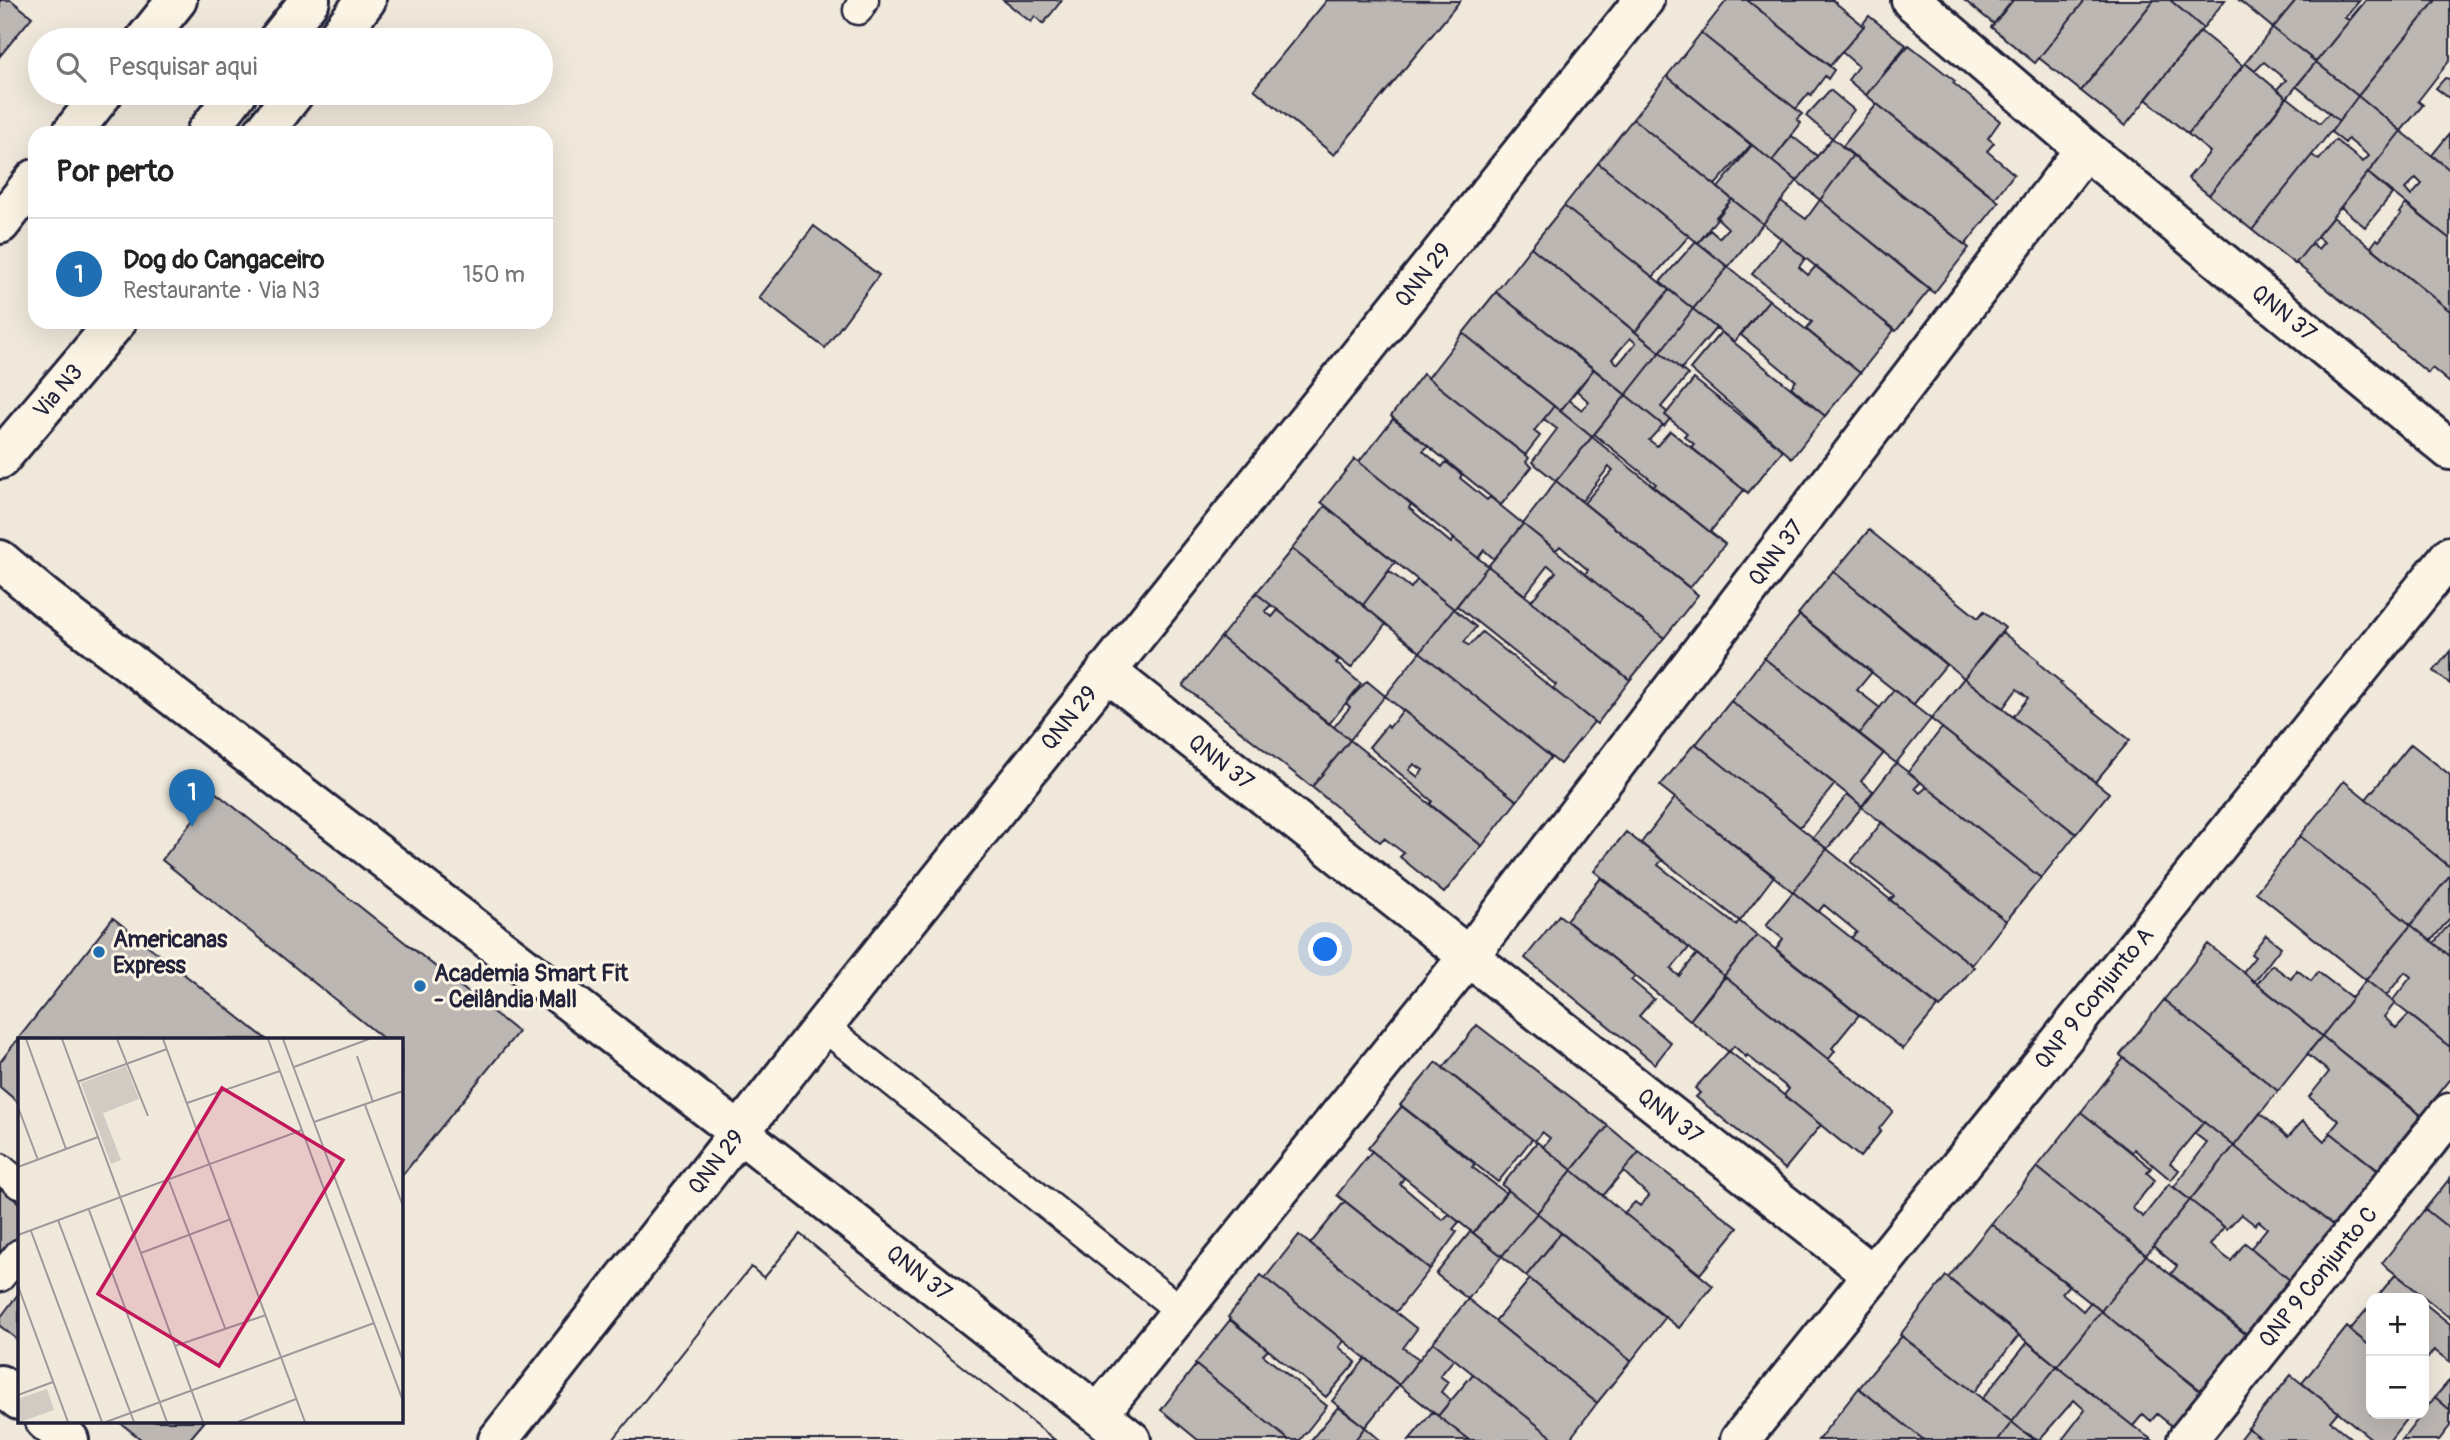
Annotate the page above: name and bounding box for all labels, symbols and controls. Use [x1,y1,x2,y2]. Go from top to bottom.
search box [28,28,553,105]
icon: search [52,48,90,86]
text: Pesquisar aqui [108,51,257,83]
text: Por perto [56,153,174,190]
street label: QNN 29 [1388,237,1458,313]
text: Dog do Cangaceiro [123,244,324,276]
text: 1 [75,260,84,289]
text: 150 m [462,260,525,289]
text: Restaurante · Via N3 [123,276,320,305]
street label: QNN 37 [2246,278,2322,348]
street label: Via N3 [27,358,89,424]
street label: QNN 37 [1742,514,1810,592]
street label: QNN 29 [1034,680,1104,756]
street label: QNN 37 [1182,727,1260,797]
pin: 1 [169,769,215,827]
street label: QNP 9 Conjunto A [2028,921,2160,1075]
place label: Americanas Express [113,925,228,980]
your location [1308,932,1342,966]
marker: Americanas Express [91,944,107,960]
place label: Academia Smart Fit - Ceilândia Mall [434,959,629,1014]
marker: Academia Smart Fit - Ceilândia Mall [412,978,428,994]
inset map [18,1038,402,1422]
street label: QNN 37 [1631,1081,1709,1151]
street label: QNN 29 [682,1124,750,1200]
street label: QNP 9 Conjunto C [2252,1200,2384,1354]
street label: QNN 37 [880,1238,958,1308]
map controls [2366,1293,2429,1419]
button: + [2366,1293,2429,1356]
button: − [2366,1356,2429,1419]

